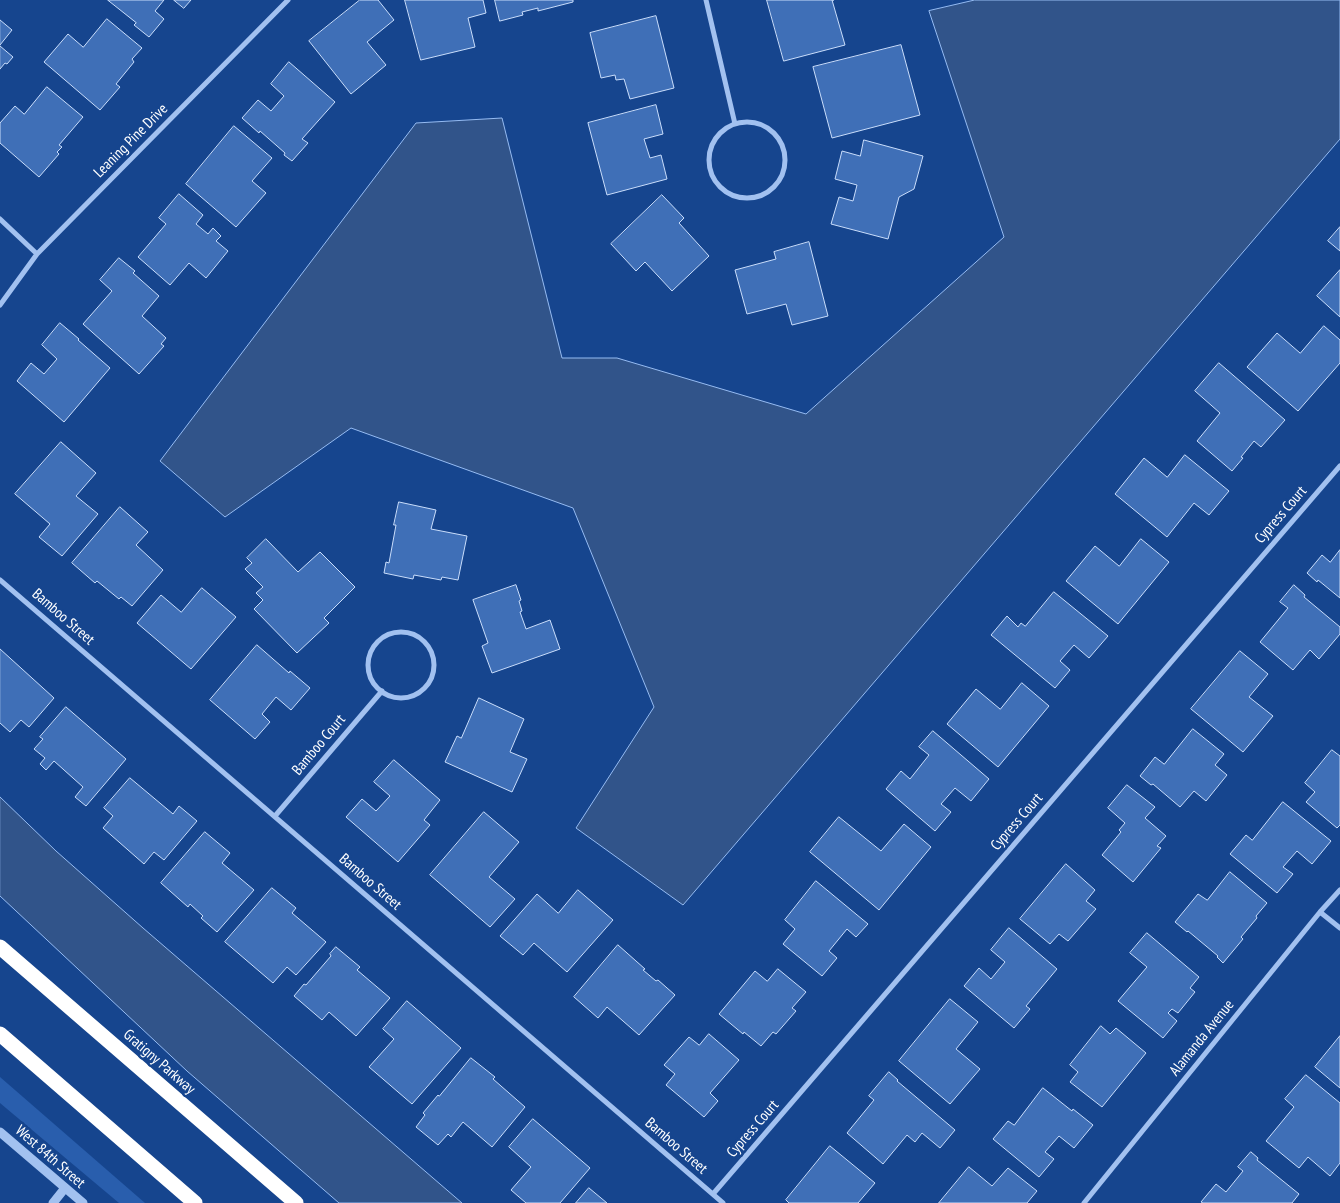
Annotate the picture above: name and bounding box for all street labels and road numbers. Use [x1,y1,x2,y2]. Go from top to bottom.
street label: Leaning Pine Drive [90,100,172,182]
street label: Cypress Court [1251,483,1311,547]
street label: Bamboo Street [28,585,98,649]
street label: Bamboo Court [288,711,350,779]
street label: Cypress Court [987,790,1047,854]
street label: Bamboo Street [335,850,405,914]
street label: Alamanda Avenue [1166,996,1238,1080]
street label: Gratigny Parkway [119,1026,199,1098]
street label: Cypress Court [723,1097,783,1161]
street label: Bamboo Street [641,1114,711,1178]
street label: West 84th Street [11,1122,89,1192]

